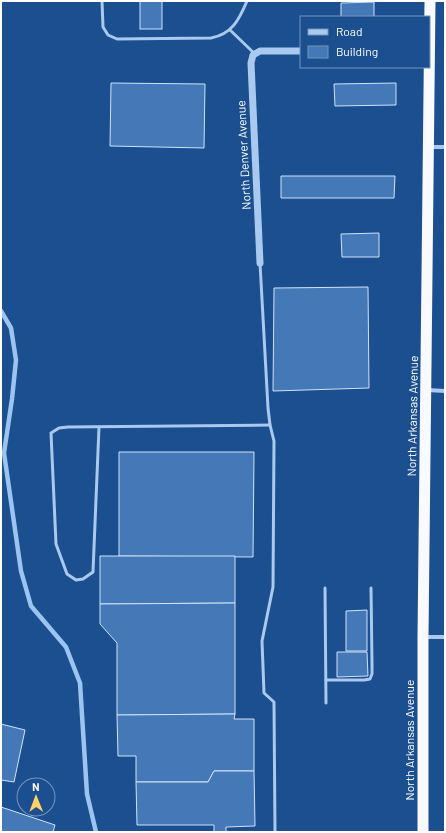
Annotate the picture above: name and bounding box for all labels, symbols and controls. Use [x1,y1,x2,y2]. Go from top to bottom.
legend [300,16,430,68]
text: Road [336,24,363,38]
text: Building [336,44,378,58]
street label: North Denver Avenue [233,100,253,210]
street label: North Arkansas Avenue [404,355,420,476]
street label: North Arkansas Avenue [402,680,416,800]
north arrow [16,777,56,817]
text: N [32,780,40,793]

